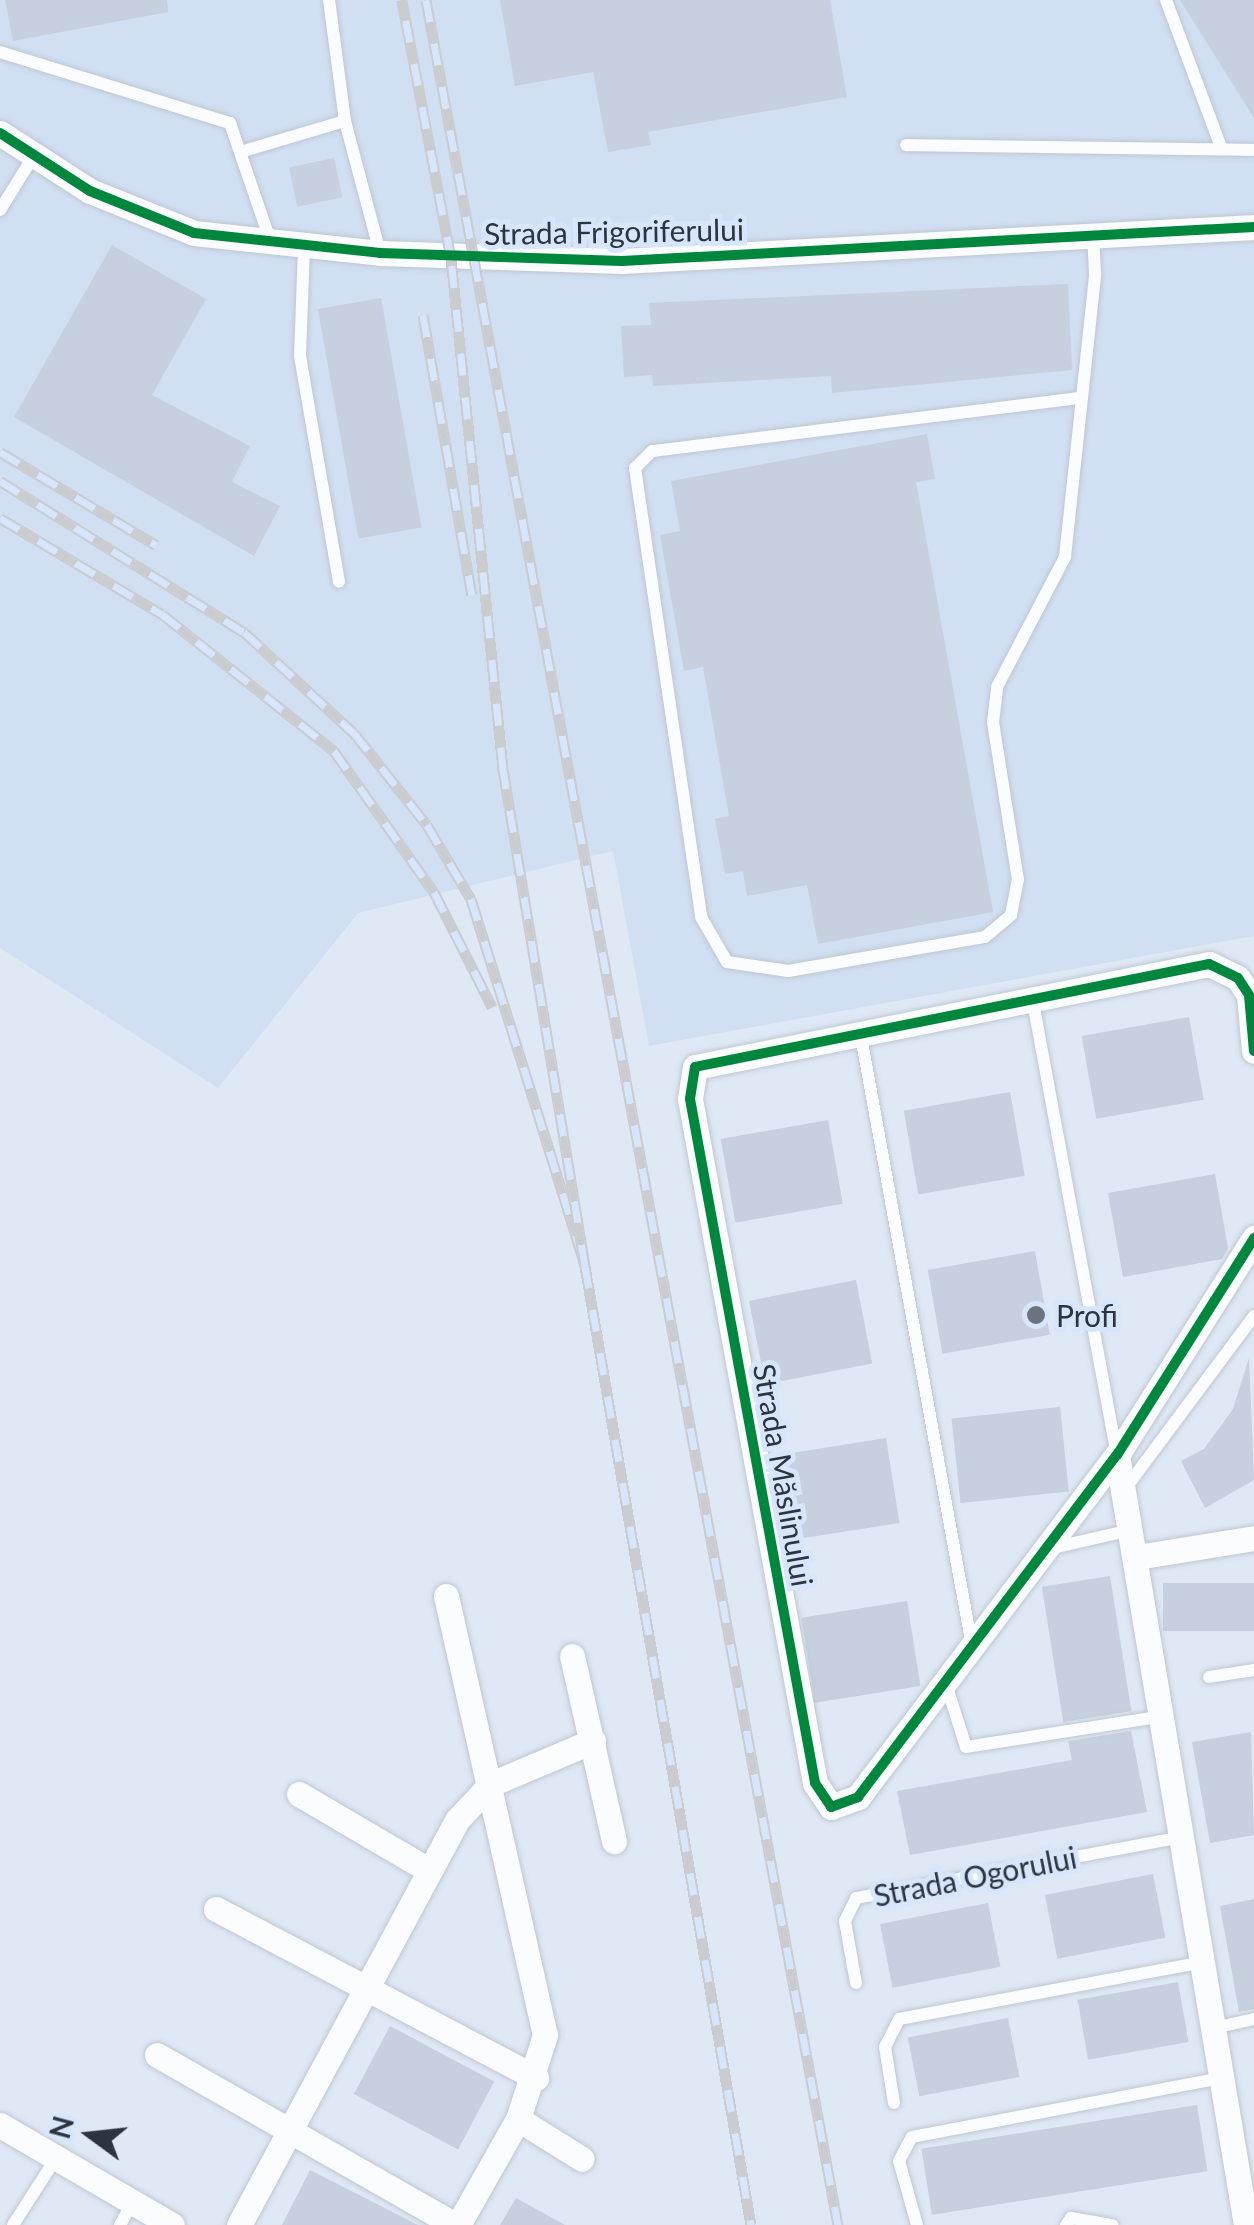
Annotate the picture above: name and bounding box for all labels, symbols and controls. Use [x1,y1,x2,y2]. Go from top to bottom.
street label: Strada Frigoriferului [484,211,744,251]
place label: Profi [1056,1297,1118,1333]
marker: Profi [1025,1304,1047,1326]
street label: Strada Măslinului [747,1361,821,1589]
street label: Strada Ogorului [870,1839,1080,1913]
north arrow [40,2085,140,2185]
text: N [42,2112,80,2142]

